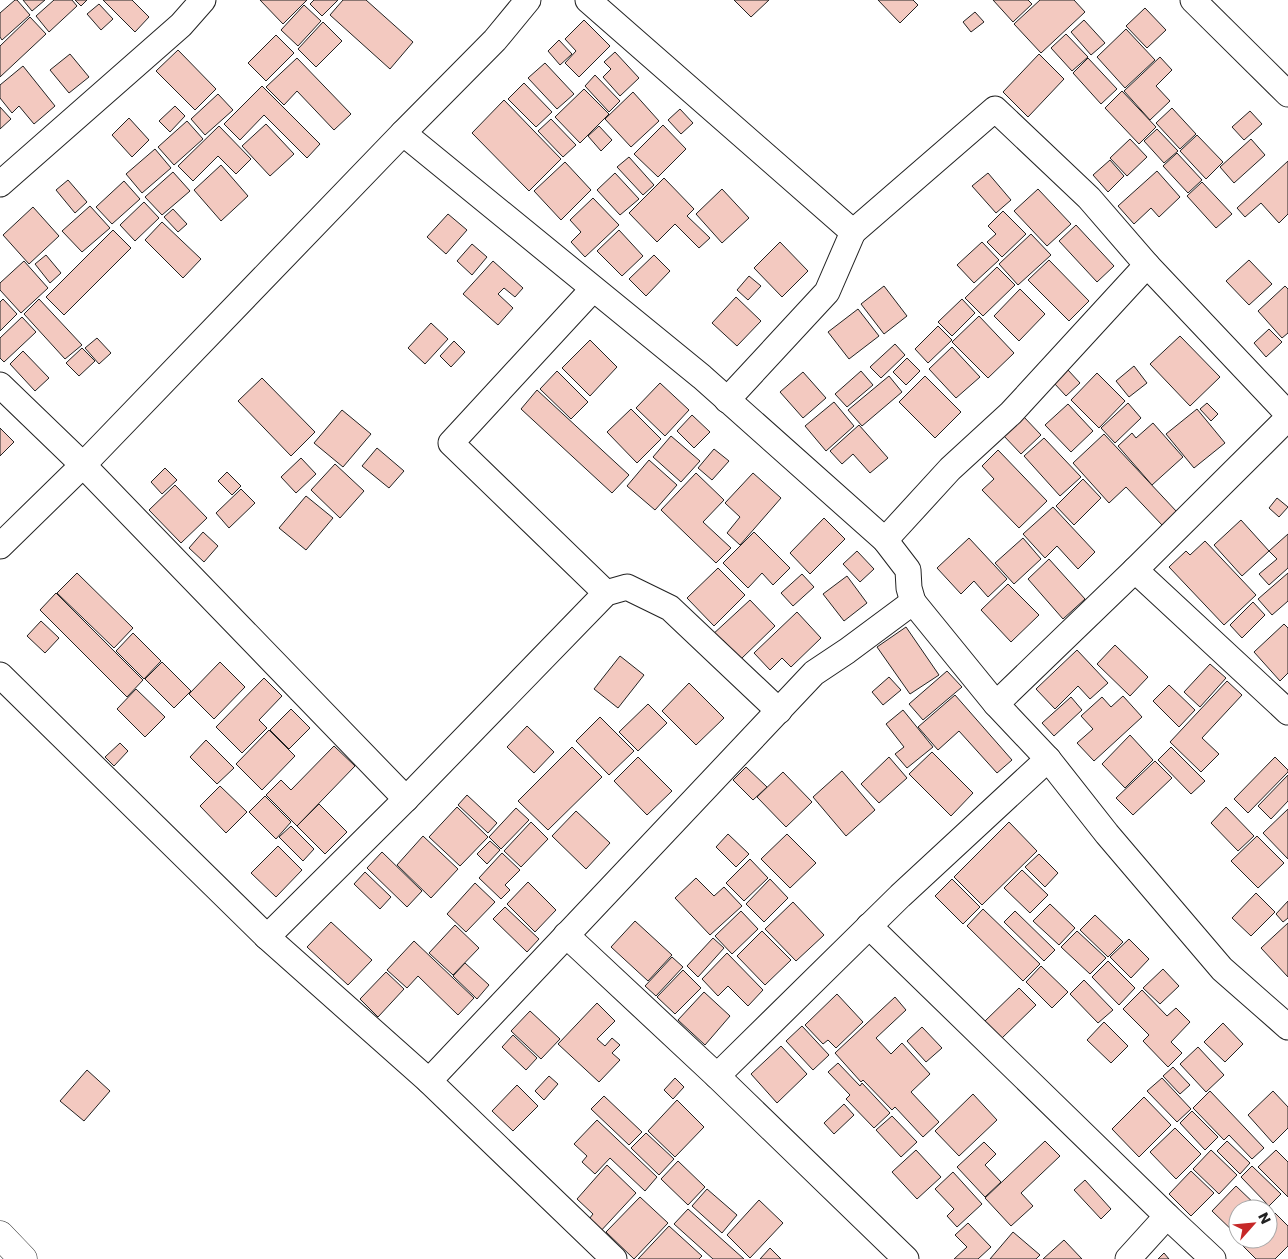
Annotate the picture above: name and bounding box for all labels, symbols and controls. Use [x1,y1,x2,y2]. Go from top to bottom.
north arrow [1228,1199,1278,1249]
text: N [1253,1209,1276,1227]

